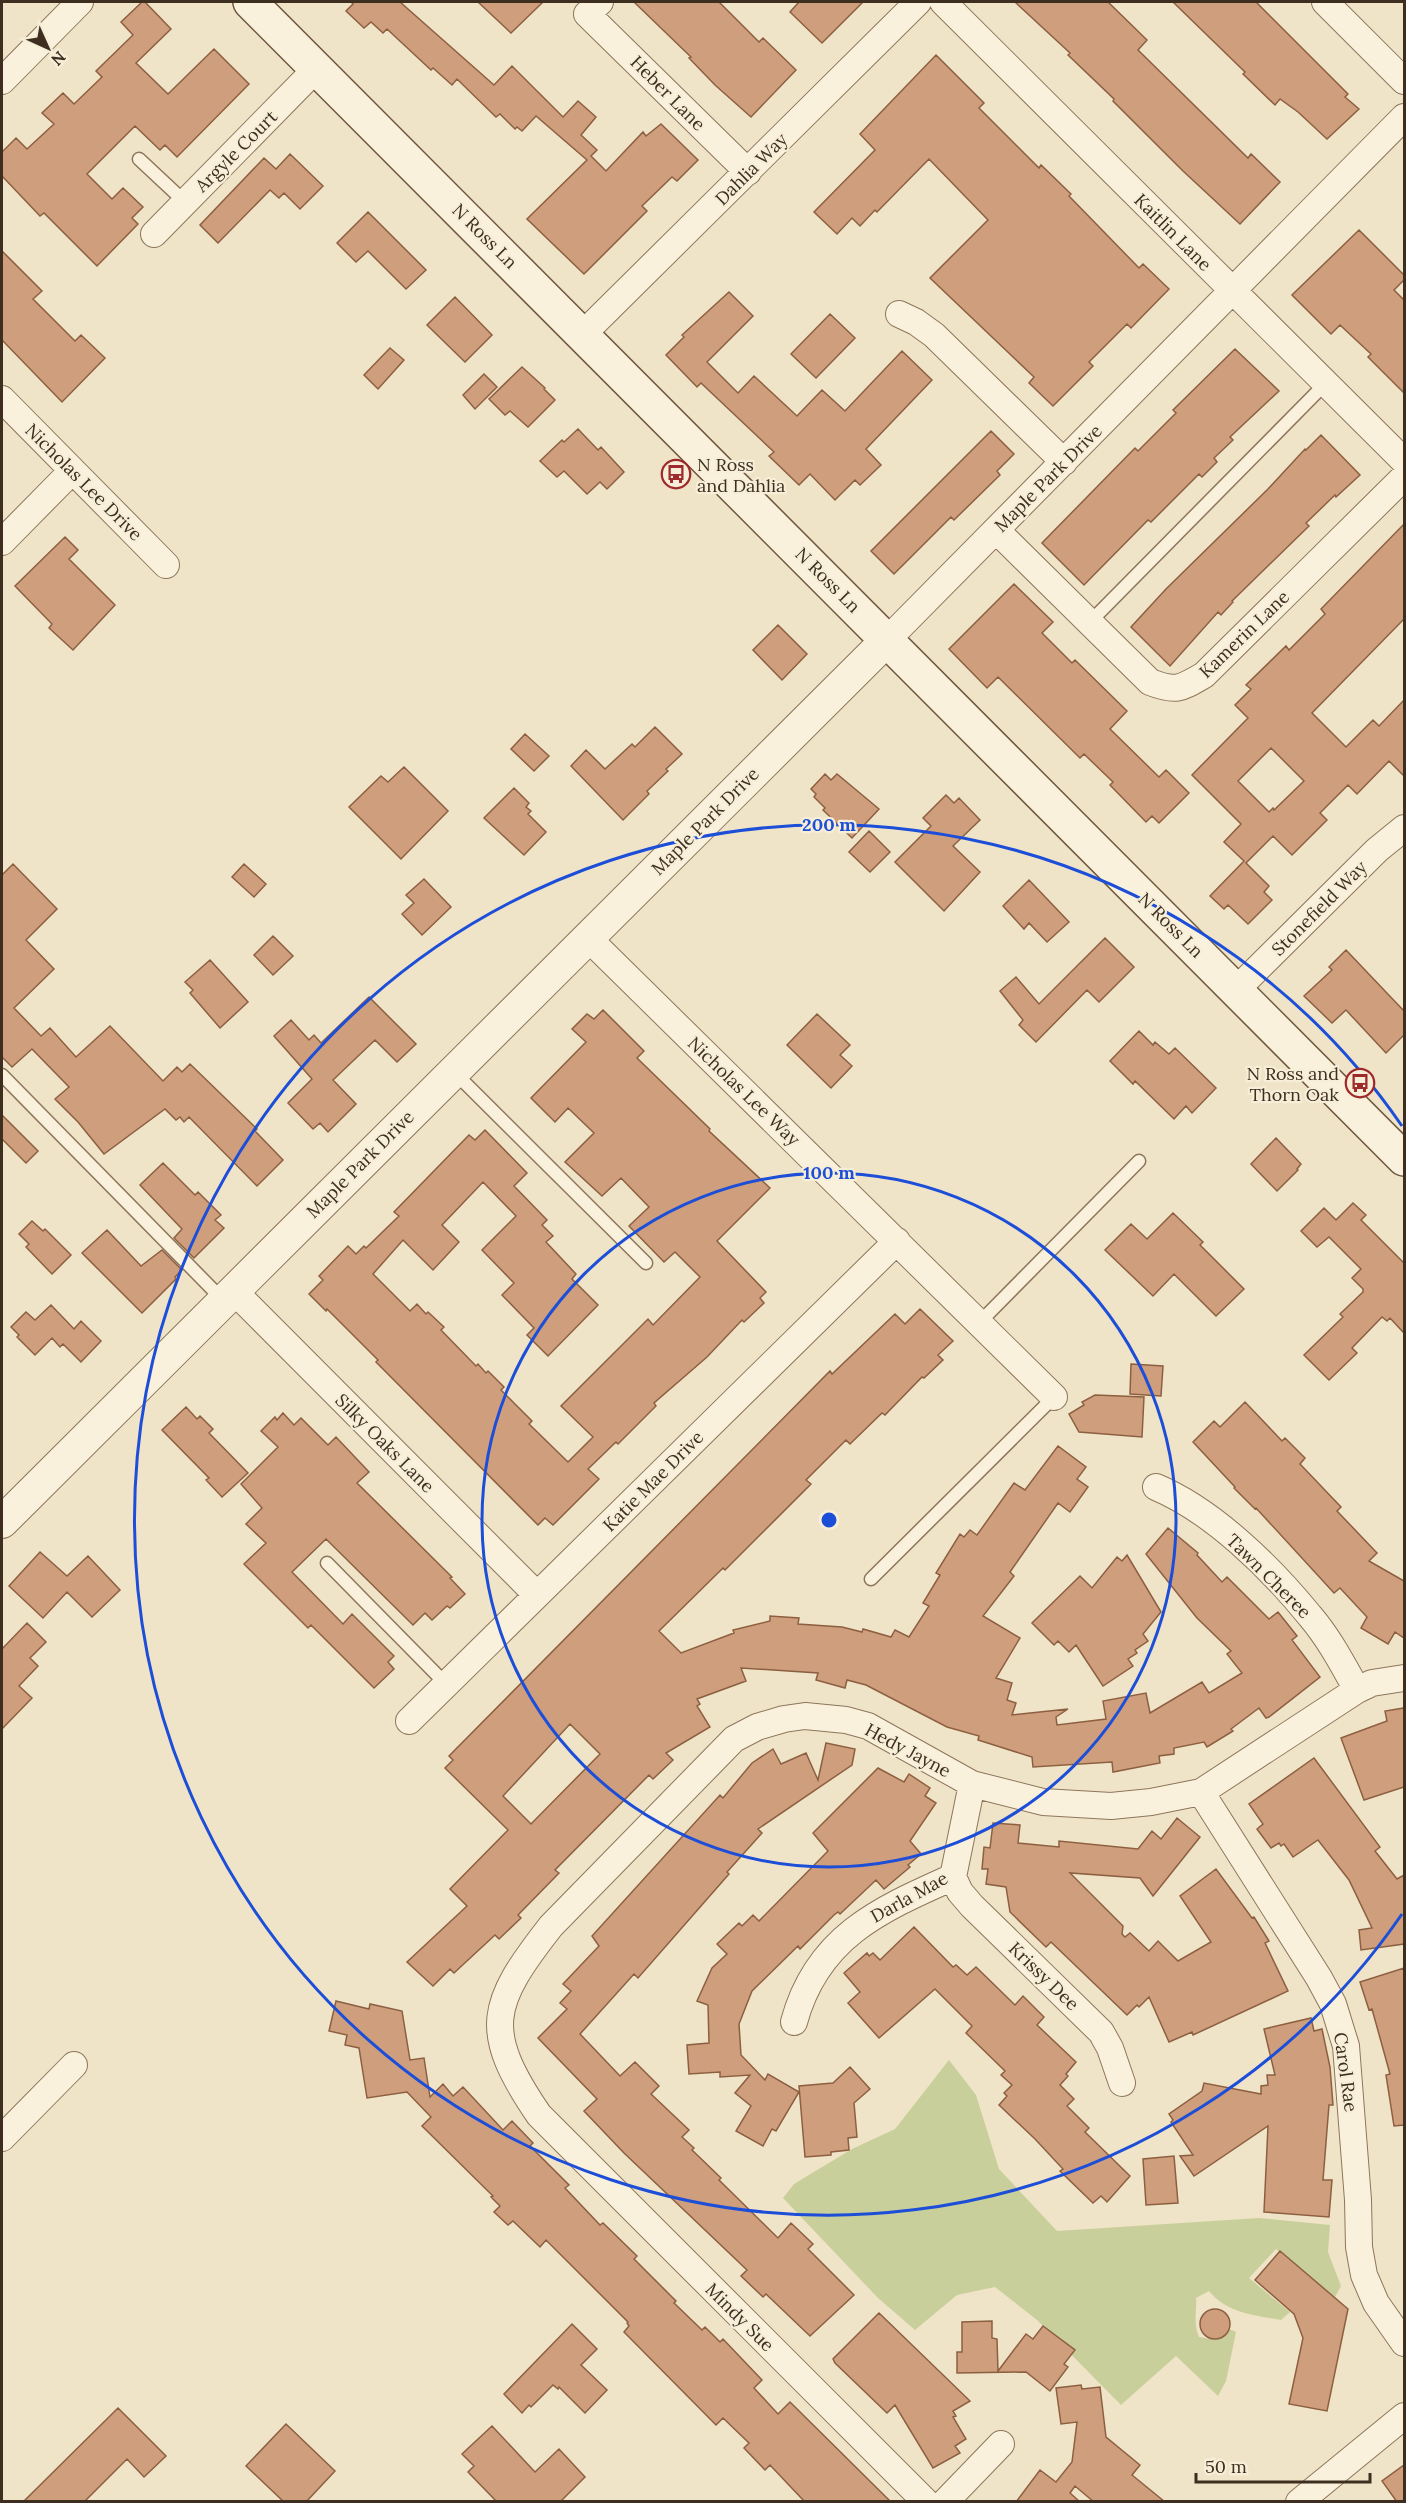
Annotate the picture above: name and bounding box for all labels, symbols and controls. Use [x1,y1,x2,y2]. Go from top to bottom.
north arrow [18,18,78,78]
text: N [47,47,70,70]
street label: Heber Lane [626,51,711,136]
street label: Argyle Court [189,105,282,198]
street label: Dahlia Way [710,128,792,210]
street label: Kaitlin Lane [1129,188,1217,276]
street label: N Ross Ln [448,199,522,273]
street label: Nicholas Lee Drive [21,419,148,546]
street label: Maple Park Drive [989,419,1107,537]
place label: N Ross and Dahlia [697,453,785,497]
bus stop icon: N Ross and Dahlia [660,458,692,490]
street label: N Ross Ln [791,543,865,617]
street label: Kamerin Lane [1194,585,1294,683]
street label: Maple Park Drive [646,762,764,880]
text: 200 m [802,813,856,836]
street label: Stonefield Way [1266,855,1372,961]
street label: N Ross Ln [1134,888,1208,962]
street label: Nicholas Lee Way [683,1032,805,1151]
place label: N Ross and Thorn Oak [1246,1062,1339,1106]
bus stop icon: N Ross and Thorn Oak [1344,1067,1376,1099]
street label: Maple Park Drive [301,1105,419,1223]
text: 100 m [803,1161,855,1184]
street label: Silky Oaks Lane [331,1389,440,1498]
street label: Katie Mae Drive [598,1426,708,1536]
centre of rings [819,1510,839,1530]
street label: Tawn Cheree [1222,1529,1316,1623]
street label: Hedy Jayne [861,1718,955,1782]
street label: Darla Mae [866,1866,952,1928]
street label: Krissy Dee [1004,1937,1084,2015]
street label: Carol Rae [1329,2031,1363,2113]
street label: Mindy Sue [701,2278,779,2356]
scale bar [1196,2446,1370,2484]
text: 50 m [1205,2455,1247,2478]

